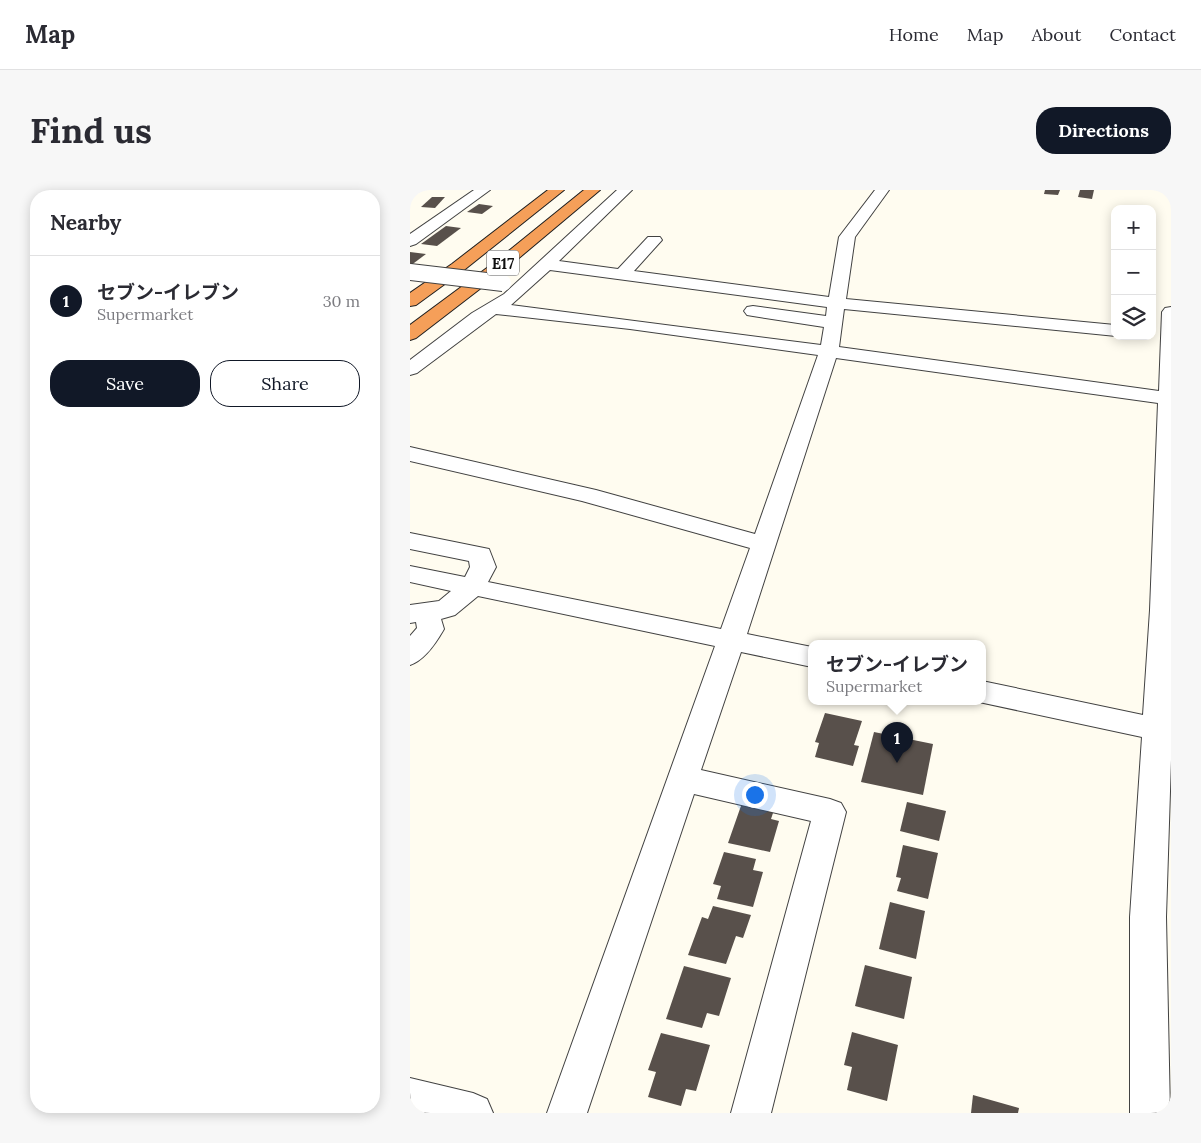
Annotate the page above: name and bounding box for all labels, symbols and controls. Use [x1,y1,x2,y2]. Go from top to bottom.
text: Map [25,19,75,50]
text: Home [889,23,939,46]
text: Map [967,23,1003,46]
text: About [1031,23,1081,46]
text: Contact [1109,23,1176,46]
button: Directions [1036,107,1171,154]
text: Find us [30,108,152,153]
map controls [1111,205,1156,340]
button: + [1111,205,1156,250]
text: Nearby [50,209,121,236]
road number: E17 [487,250,519,276]
button: − [1111,250,1156,295]
text: セブン-イレブン [97,280,239,304]
text: 1 [63,291,69,311]
text: 30 m [323,291,360,311]
button: layers [1111,295,1156,340]
text: Supermarket [97,304,193,324]
button: Save [50,360,200,407]
button: Share [210,360,360,407]
popup [808,640,986,705]
text: セブン-イレブン [826,652,968,676]
text: Supermarket [826,676,922,696]
pin: 1 [881,722,913,763]
your location [742,782,768,808]

